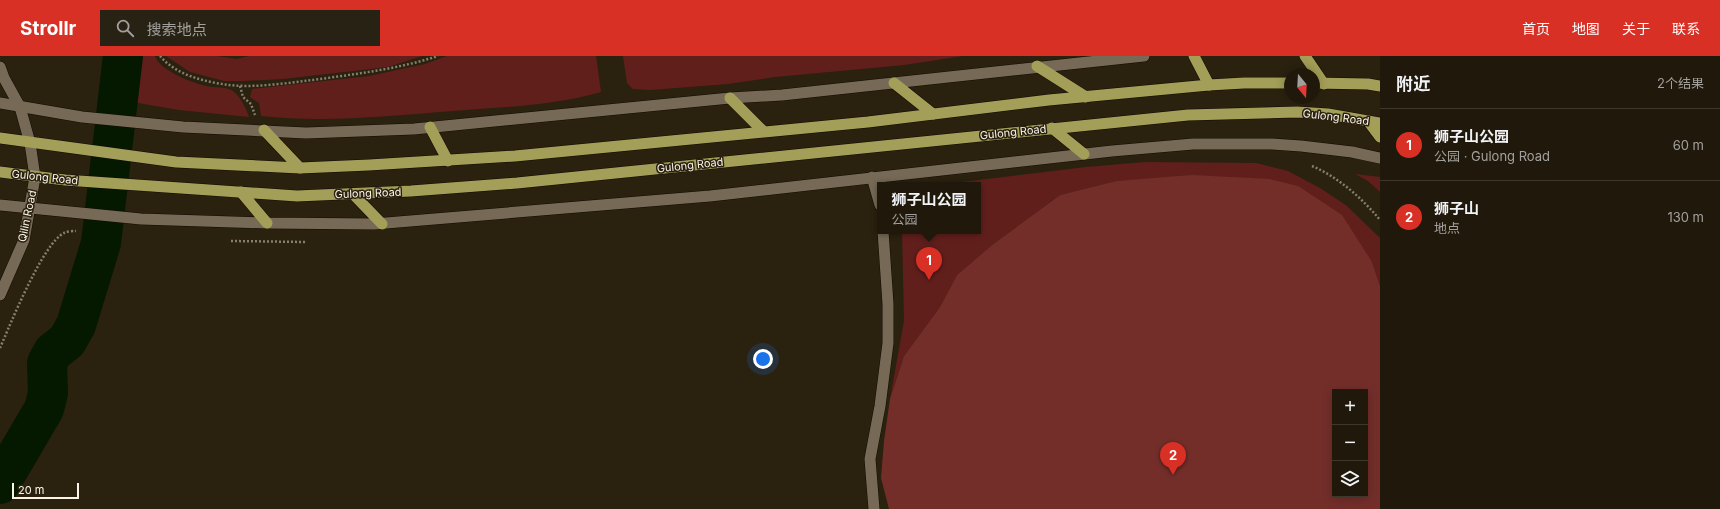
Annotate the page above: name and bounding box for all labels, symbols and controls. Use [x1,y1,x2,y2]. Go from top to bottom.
search box [100,10,380,46]
text: Strollr [20,17,76,40]
icon: search [114,17,136,39]
text: 搜索地点 [146,20,206,39]
text: 首页 [1522,20,1550,37]
text: 地图 [1572,20,1600,37]
text: 关于 [1622,20,1650,37]
text: 联系 [1672,20,1700,37]
north arrow [1284,68,1320,104]
text: 附近 [1396,74,1430,94]
text: 2个结果 [1657,75,1704,91]
street label: Gulong Road [1302,106,1370,128]
street label: Gulong Road [979,122,1047,142]
text: 狮子山公园 [1434,127,1509,146]
text: 1 [1406,137,1412,153]
text: 60 m [1673,137,1704,153]
text: 公园 · Gulong Road [1434,148,1550,164]
street label: Gulong Road [656,155,724,175]
street label: Gulong Road [11,167,79,187]
popup [877,182,981,234]
street label: Gulong Road [334,185,402,201]
street label: Qilin Road [15,189,39,243]
text: 狮子山公园 [891,190,967,209]
text: 狮子山 [1434,199,1479,218]
text: 2 [1405,209,1413,225]
text: 130 m [1667,209,1704,225]
text: 公园 [891,211,918,227]
text: 地点 [1434,220,1460,236]
pin: 1 [916,247,942,280]
your location [753,349,773,369]
map controls [1332,389,1368,497]
button: + [1332,389,1368,425]
button: − [1332,425,1368,461]
pin: 2 [1160,442,1186,475]
button: layers [1332,461,1368,497]
scale bar [12,481,79,500]
text: 20 m [18,483,44,497]

